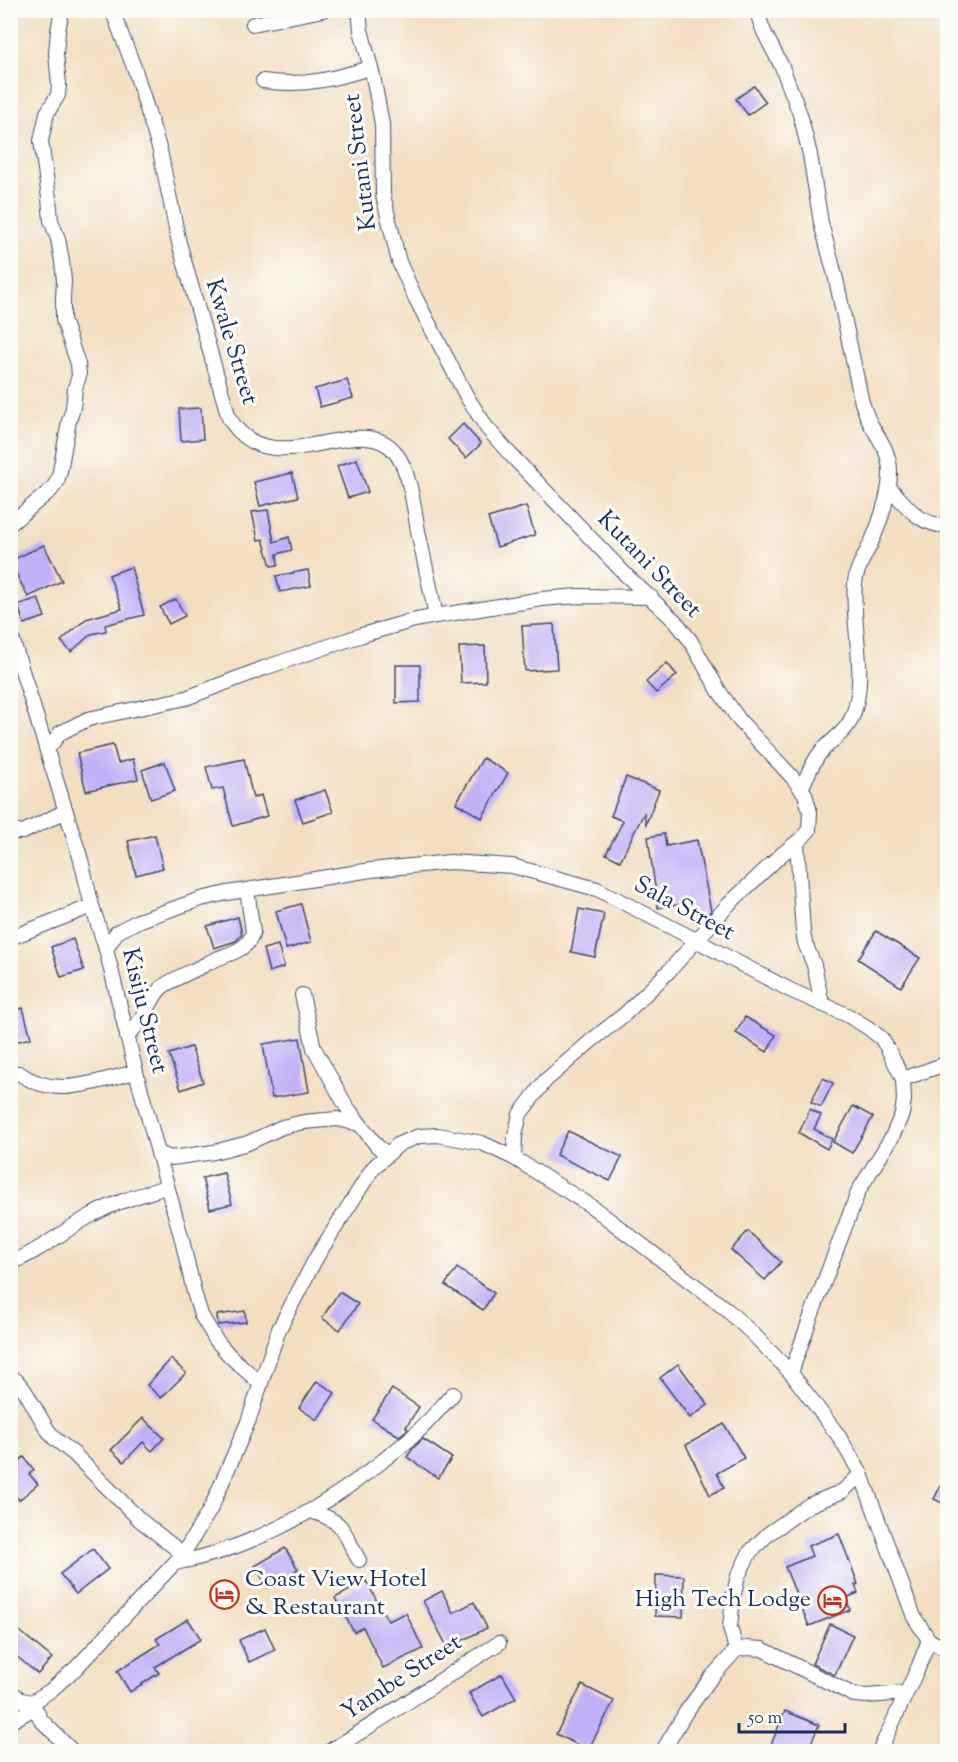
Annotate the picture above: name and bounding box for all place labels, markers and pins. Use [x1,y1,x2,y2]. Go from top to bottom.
place label: Coast View Hotel & Restaurant [245,1563,427,1625]
hotel icon: Coast View Hotel & Restaurant [208,1578,240,1610]
place label: High Tech Lodge [635,1583,811,1617]
hotel icon: High Tech Lodge [816,1584,848,1616]

